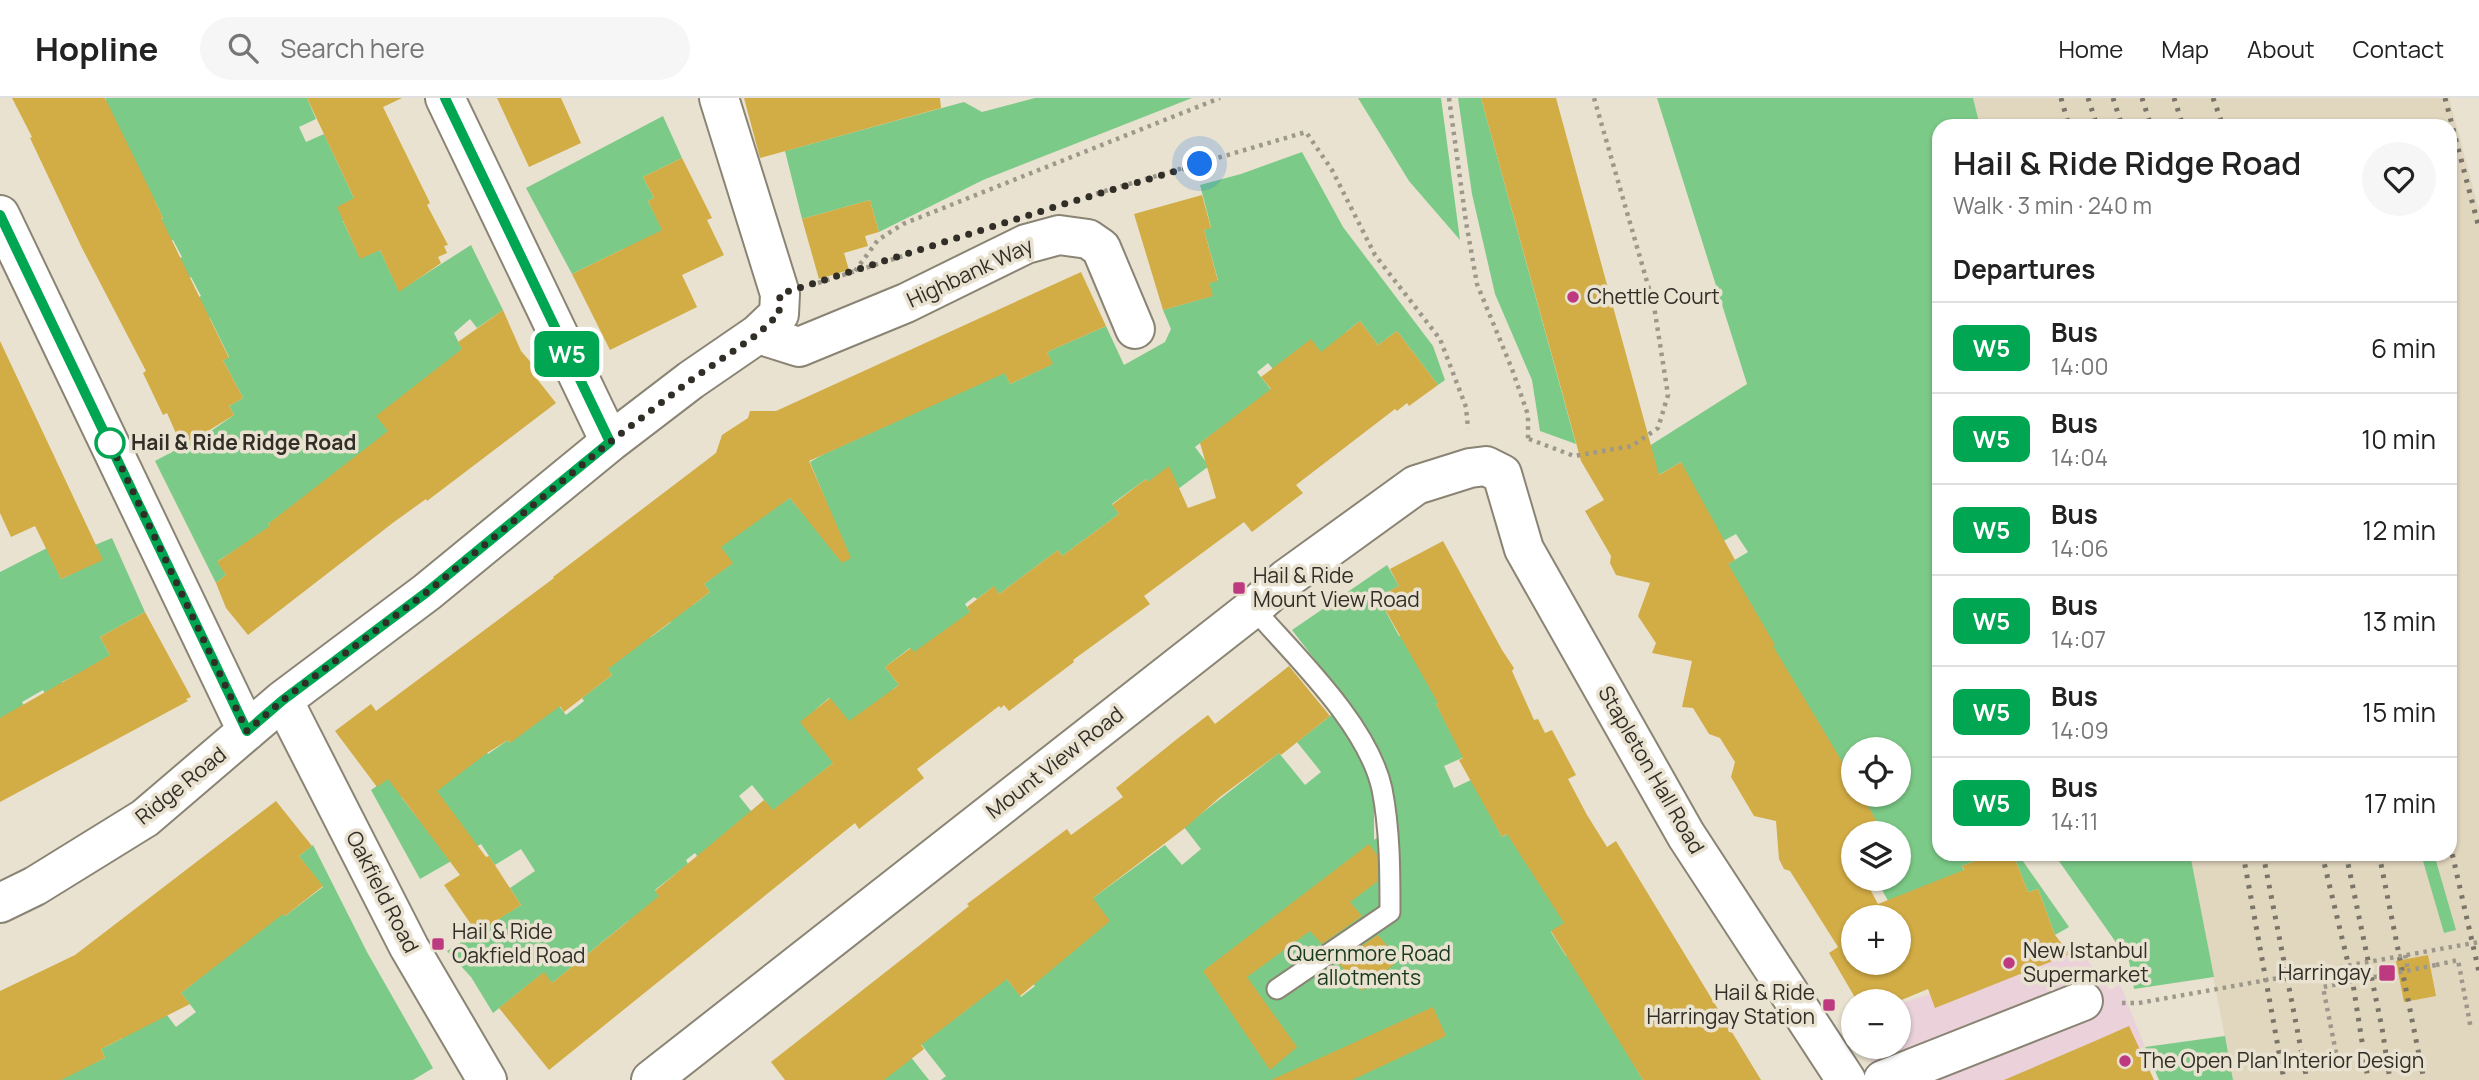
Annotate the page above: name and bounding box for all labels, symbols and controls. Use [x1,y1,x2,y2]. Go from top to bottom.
search box [200,17,690,80]
text: Hopline [35,26,158,71]
icon: search [224,29,262,67]
text: Search here [280,30,425,66]
text: Home [2058,32,2123,65]
text: Map [2161,32,2209,65]
text: About [2247,32,2315,65]
text: Contact [2353,32,2444,65]
text: Hail & Ride Ridge Road [1953,140,2301,185]
button: heart [2362,142,2436,216]
your location [1182,146,1217,181]
text: Walk · 3 min · 240 m [1953,189,2152,221]
street label: Highbank Way [902,231,1037,314]
text: Departures [1953,251,2095,287]
place label: Chettle Court [1587,282,1720,310]
marker: Chettle Court [1565,289,1581,305]
text: Bus [2051,314,2098,350]
text: 6 min [2371,330,2436,366]
line badge: W5 [536,331,598,377]
text: W5 [1973,331,2010,364]
text: W5 [548,337,586,370]
text: 14:00 [2051,350,2108,382]
text: Bus [2051,405,2098,441]
text: 10 min [2361,421,2436,457]
text: W5 [1973,422,2010,455]
marker: Hail & Ride Ridge Road [95,428,125,458]
place label: Hail & Ride Ridge Road [131,428,356,456]
text: 14:04 [2051,441,2108,473]
text: Bus [2051,496,2098,532]
text: 12 min [2362,512,2436,548]
text: W5 [1973,513,2010,546]
text: 14:06 [2051,532,2109,564]
place label: Hail & Ride Mount View Road [1253,561,1420,613]
marker: Hail & Ride Mount View Road [1231,580,1247,596]
text: Bus [2051,587,2098,623]
text: 13 min [2363,603,2436,639]
text: W5 [1973,604,2010,637]
text: 14:07 [2051,623,2106,655]
text: Bus [2051,678,2098,714]
street label: Stapleton Hall Road [1592,680,1711,859]
text: 15 min [2362,694,2436,730]
text: W5 [1973,695,2010,728]
street label: Mount View Road [980,700,1129,825]
text: 14:09 [2051,714,2109,746]
map controls [1841,737,1911,1059]
button: locate [1841,737,1911,807]
street label: Ridge Road [129,740,232,830]
text: Bus [2051,769,2098,805]
text: 17 min [2364,785,2436,821]
text: W5 [1973,786,2010,819]
text: 14:11 [2051,805,2098,837]
button: layers [1841,821,1911,891]
street label: Oakfield Road [340,826,426,957]
button: + [1841,905,1911,975]
place label: Hail & Ride Oakfield Road [452,917,586,969]
marker: Hail & Ride Oakfield Road [430,936,446,952]
place label: New Istanbul Supermarket [2023,936,2149,988]
park label: Quernmore Road allotments [1287,939,1451,991]
marker: New Istanbul Supermarket [2001,955,2017,971]
place label: Harringay [2278,958,2371,986]
marker: Harringay [2377,963,2397,983]
place label: Hail & Ride Harringay Station [1646,978,1815,1030]
button: − [1841,989,1911,1059]
marker: Hail & Ride Harringay Station [1821,997,1837,1013]
place label: The Open Plan Interior Design [2139,1046,2424,1074]
marker: The Open Plan Interior Design [2117,1053,2133,1069]

